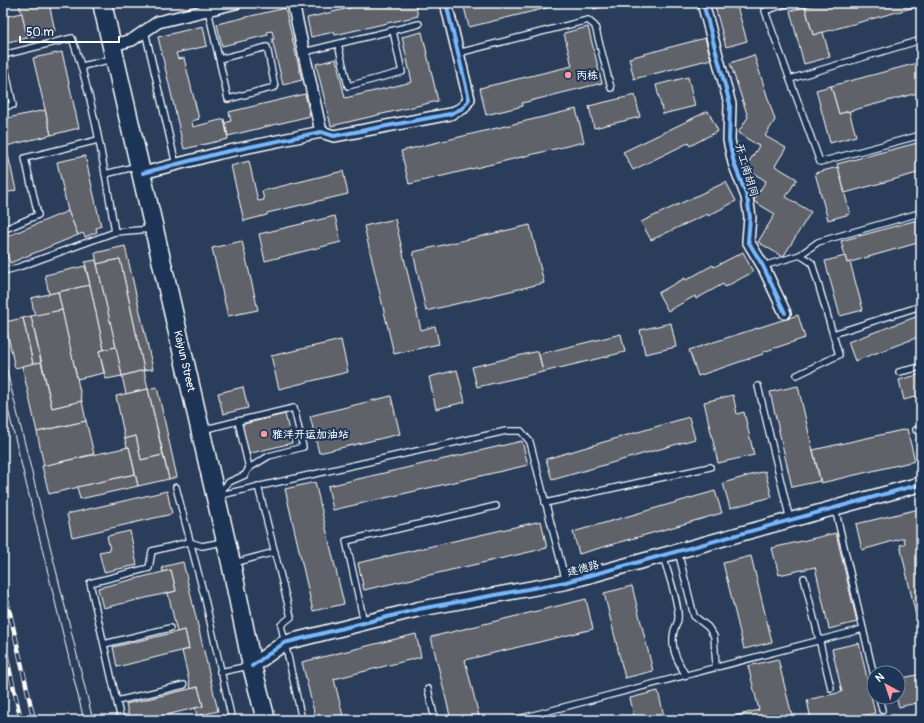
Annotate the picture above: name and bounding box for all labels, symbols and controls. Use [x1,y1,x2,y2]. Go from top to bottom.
scale bar [20,18,119,44]
text: 50 m [26,25,54,40]
place label: 丙栋 [576,69,598,82]
marker: 丙栋 [563,70,573,80]
street label: 开工南胡同 [732,142,761,198]
street label: Kaiyun Street [171,329,198,394]
place label: 雅洋开运加油站 [272,428,349,441]
marker: 雅洋开运加油站 [259,429,269,439]
street label: 建德路 [566,558,601,579]
north arrow [866,665,906,705]
text: N [873,670,887,685]

